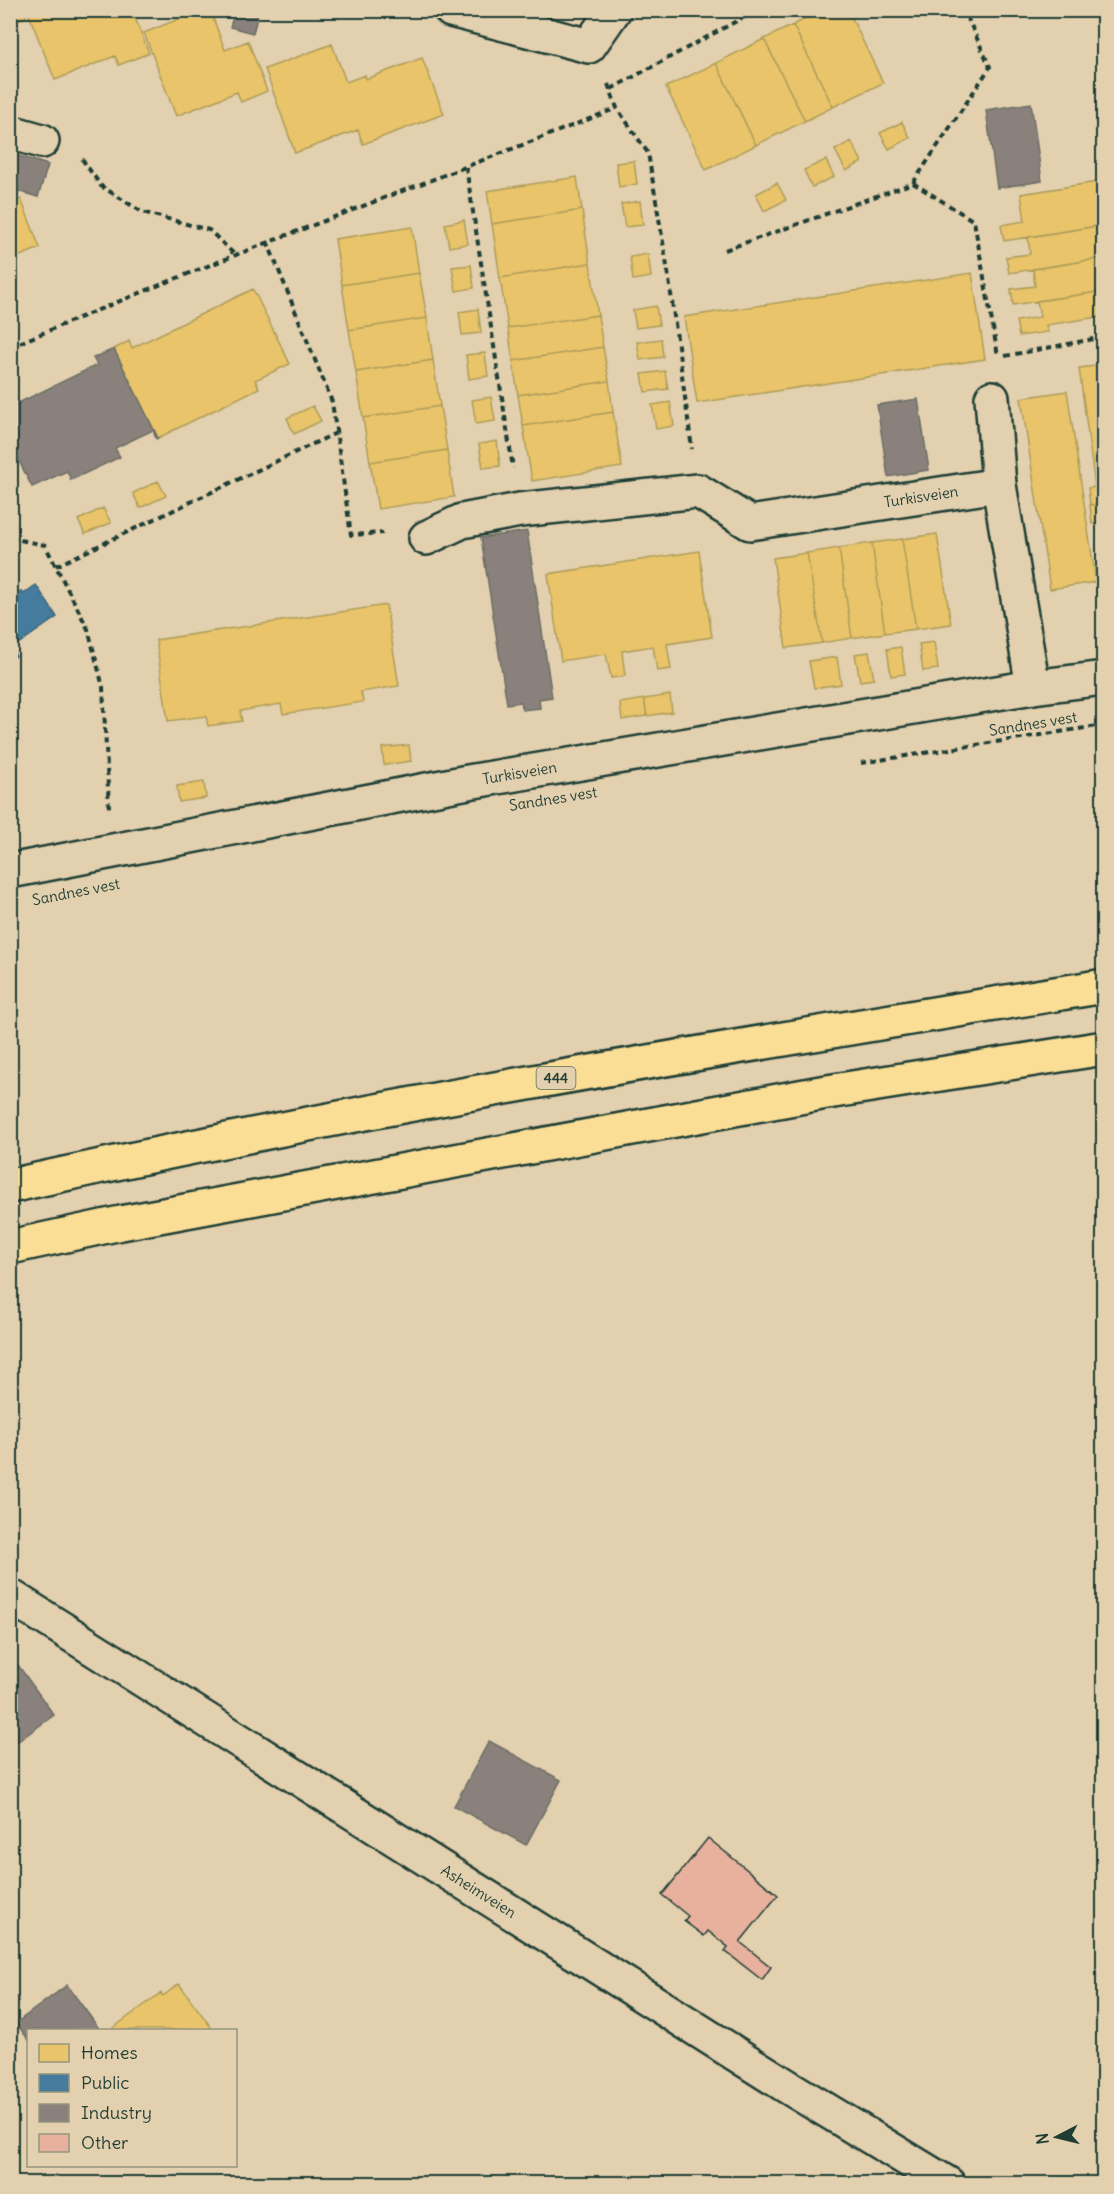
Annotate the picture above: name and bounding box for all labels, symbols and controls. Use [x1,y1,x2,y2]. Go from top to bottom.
street label: Turkisveien [882,481,960,511]
street label: Sandnes vest [988,707,1078,740]
street label: Turkisveien [481,757,559,788]
street label: Sandnes vest [508,782,598,815]
street label: Sandnes vest [30,874,121,909]
road number: 444 [536,1067,576,1089]
street label: Asheimveien [438,1860,520,1922]
legend [27,2029,237,2167]
text: Homes [81,2041,138,2064]
text: Public [81,2071,130,2094]
text: Industry [81,2101,152,2124]
north arrow [1027,2107,1087,2167]
text: Other [81,2131,129,2154]
text: N [1032,2132,1053,2146]

